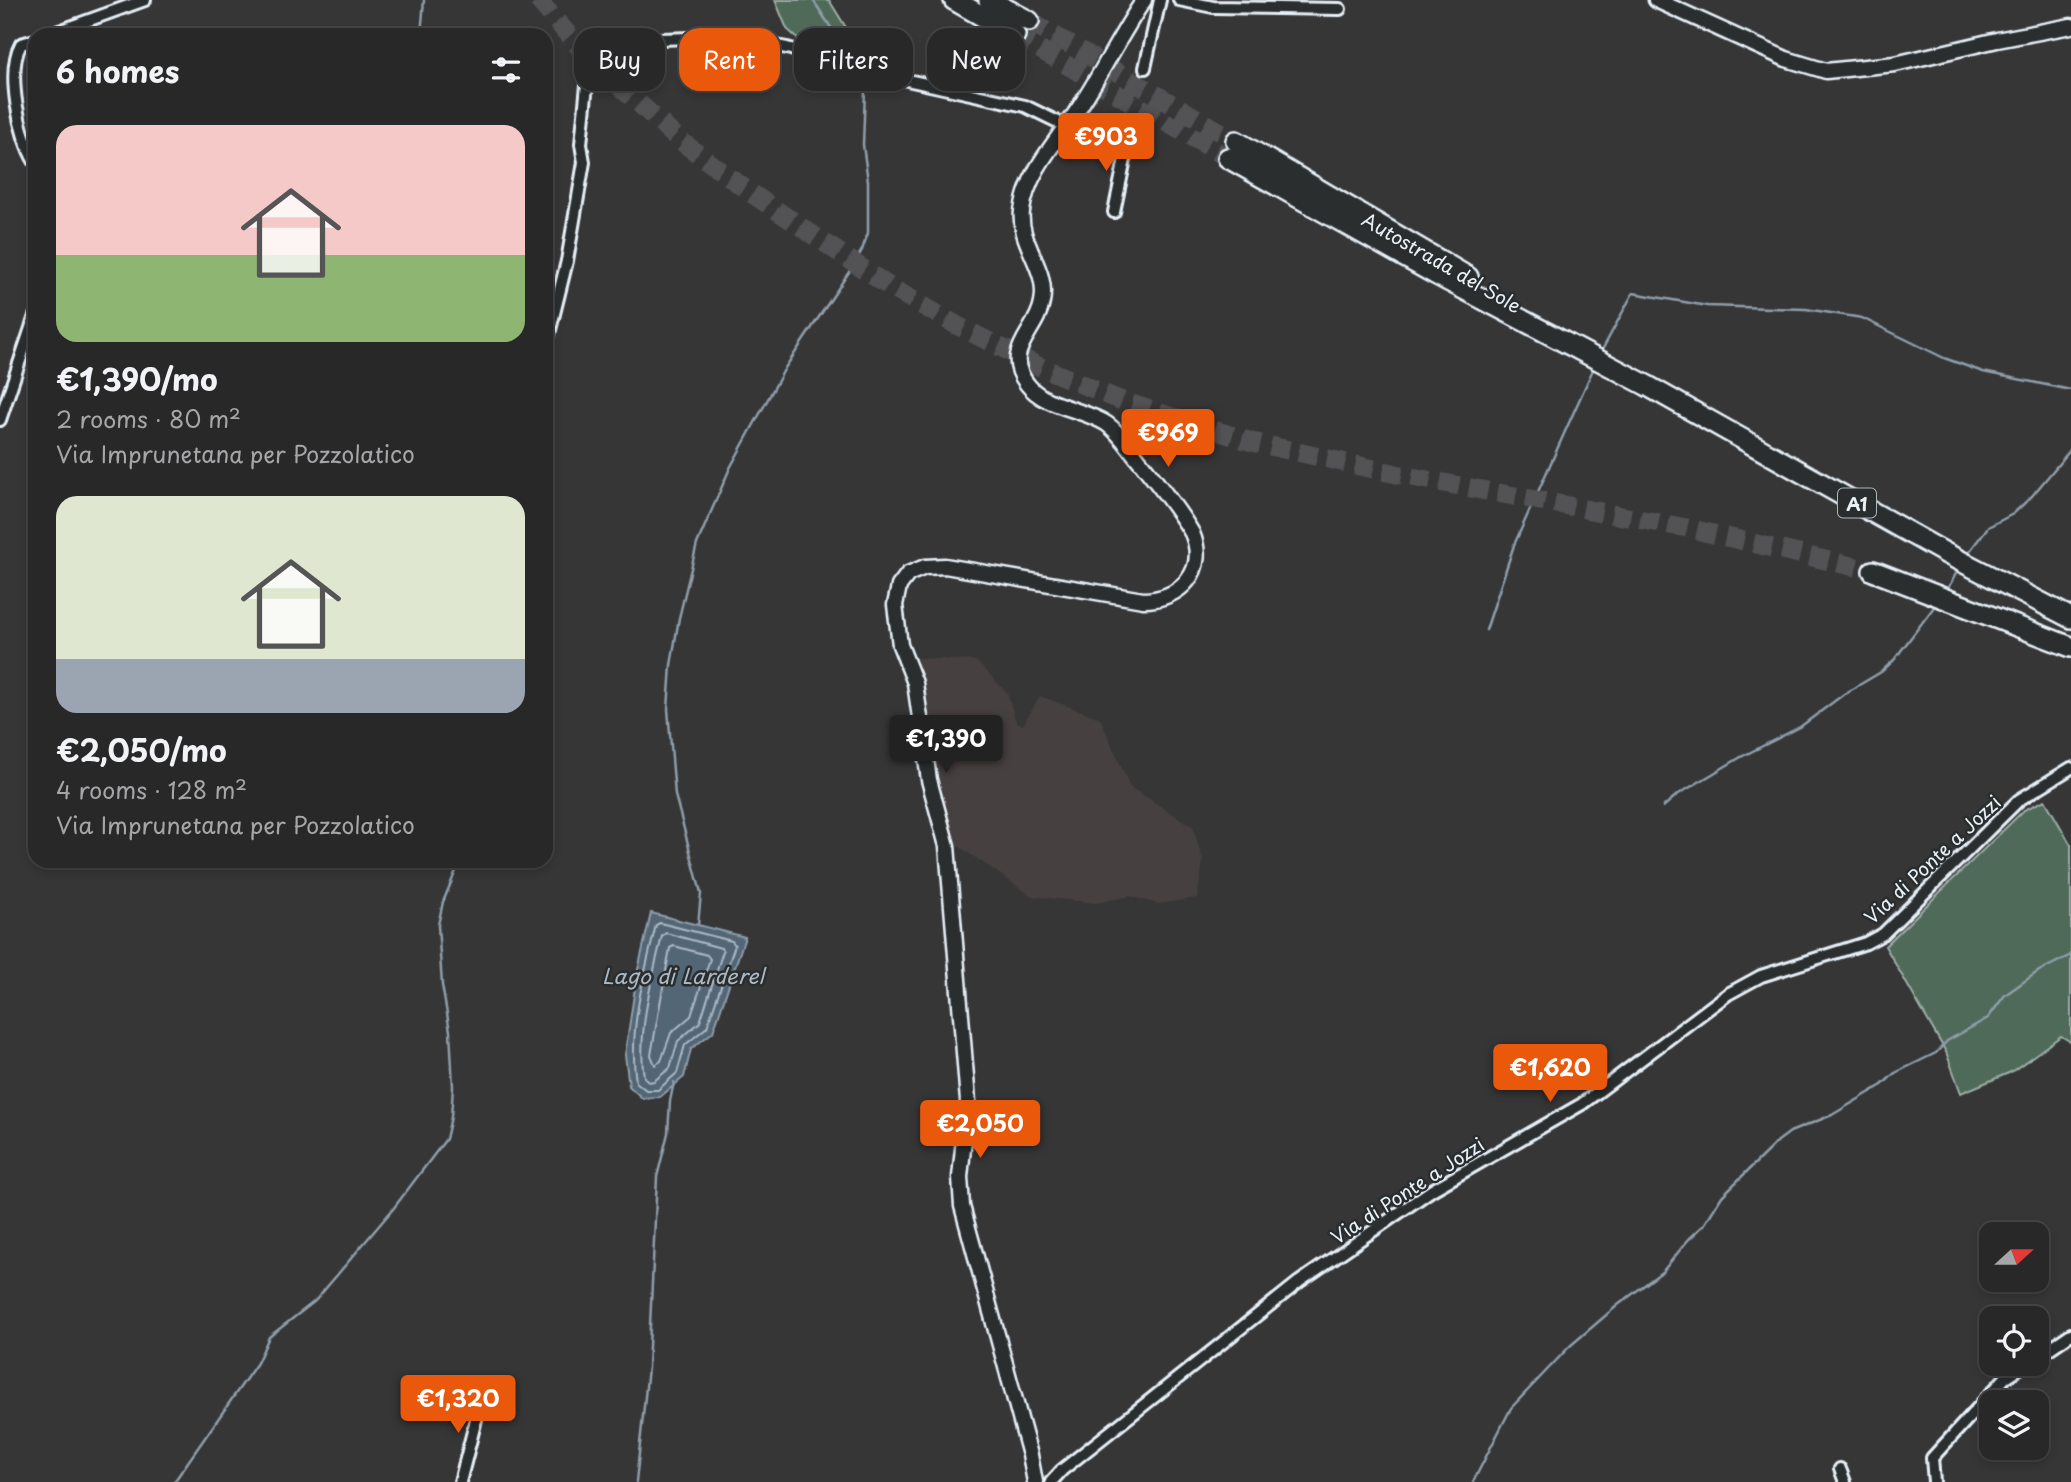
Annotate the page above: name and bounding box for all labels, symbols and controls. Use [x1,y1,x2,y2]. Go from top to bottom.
chip: Buy [574,28,665,91]
chip: Rent [679,28,780,91]
chip: Filters [794,28,913,91]
chip: New [927,28,1025,91]
text: 6 homes [56,48,179,93]
icon: filters [487,51,525,89]
pin: €903 [1065,114,1147,173]
text: €903 [1074,118,1138,153]
icon: home [228,170,354,296]
street label: Autostrada del Sole [1357,205,1527,319]
text: €1,390/mo [56,356,218,401]
text: 2 rooms · 80 m² [56,401,241,436]
pin: €969 [1127,410,1209,469]
text: €969 [1137,414,1199,449]
text: Via Imprunetana per Pozzolatico [56,436,415,471]
road number: A1 [1838,489,1876,518]
icon: home [228,541,354,667]
pin: €1,390 [889,716,1003,775]
text: €1,390 [906,720,986,755]
text: €2,050/mo [56,727,227,772]
text: 4 rooms · 128 m² [56,772,247,807]
street label: Via di Ponte a Jozzi [1857,788,2007,930]
text: Via Imprunetana per Pozzolatico [56,807,415,842]
water label: Lago di Larderel [602,959,767,991]
pin: €1,620 [1493,1044,1607,1104]
text: €1,620 [1509,1049,1591,1084]
pin: €2,050 [923,1100,1037,1160]
text: €2,050 [936,1105,1024,1140]
street label: Via di Ponte a Jozzi [1325,1130,1489,1250]
north arrow [1979,1222,2049,1292]
map controls [1979,1222,2049,1460]
button: locate [1979,1306,2049,1376]
pin: €1,320 [401,1376,515,1435]
text: €1,320 [417,1380,499,1415]
button: layers [1979,1390,2049,1460]

